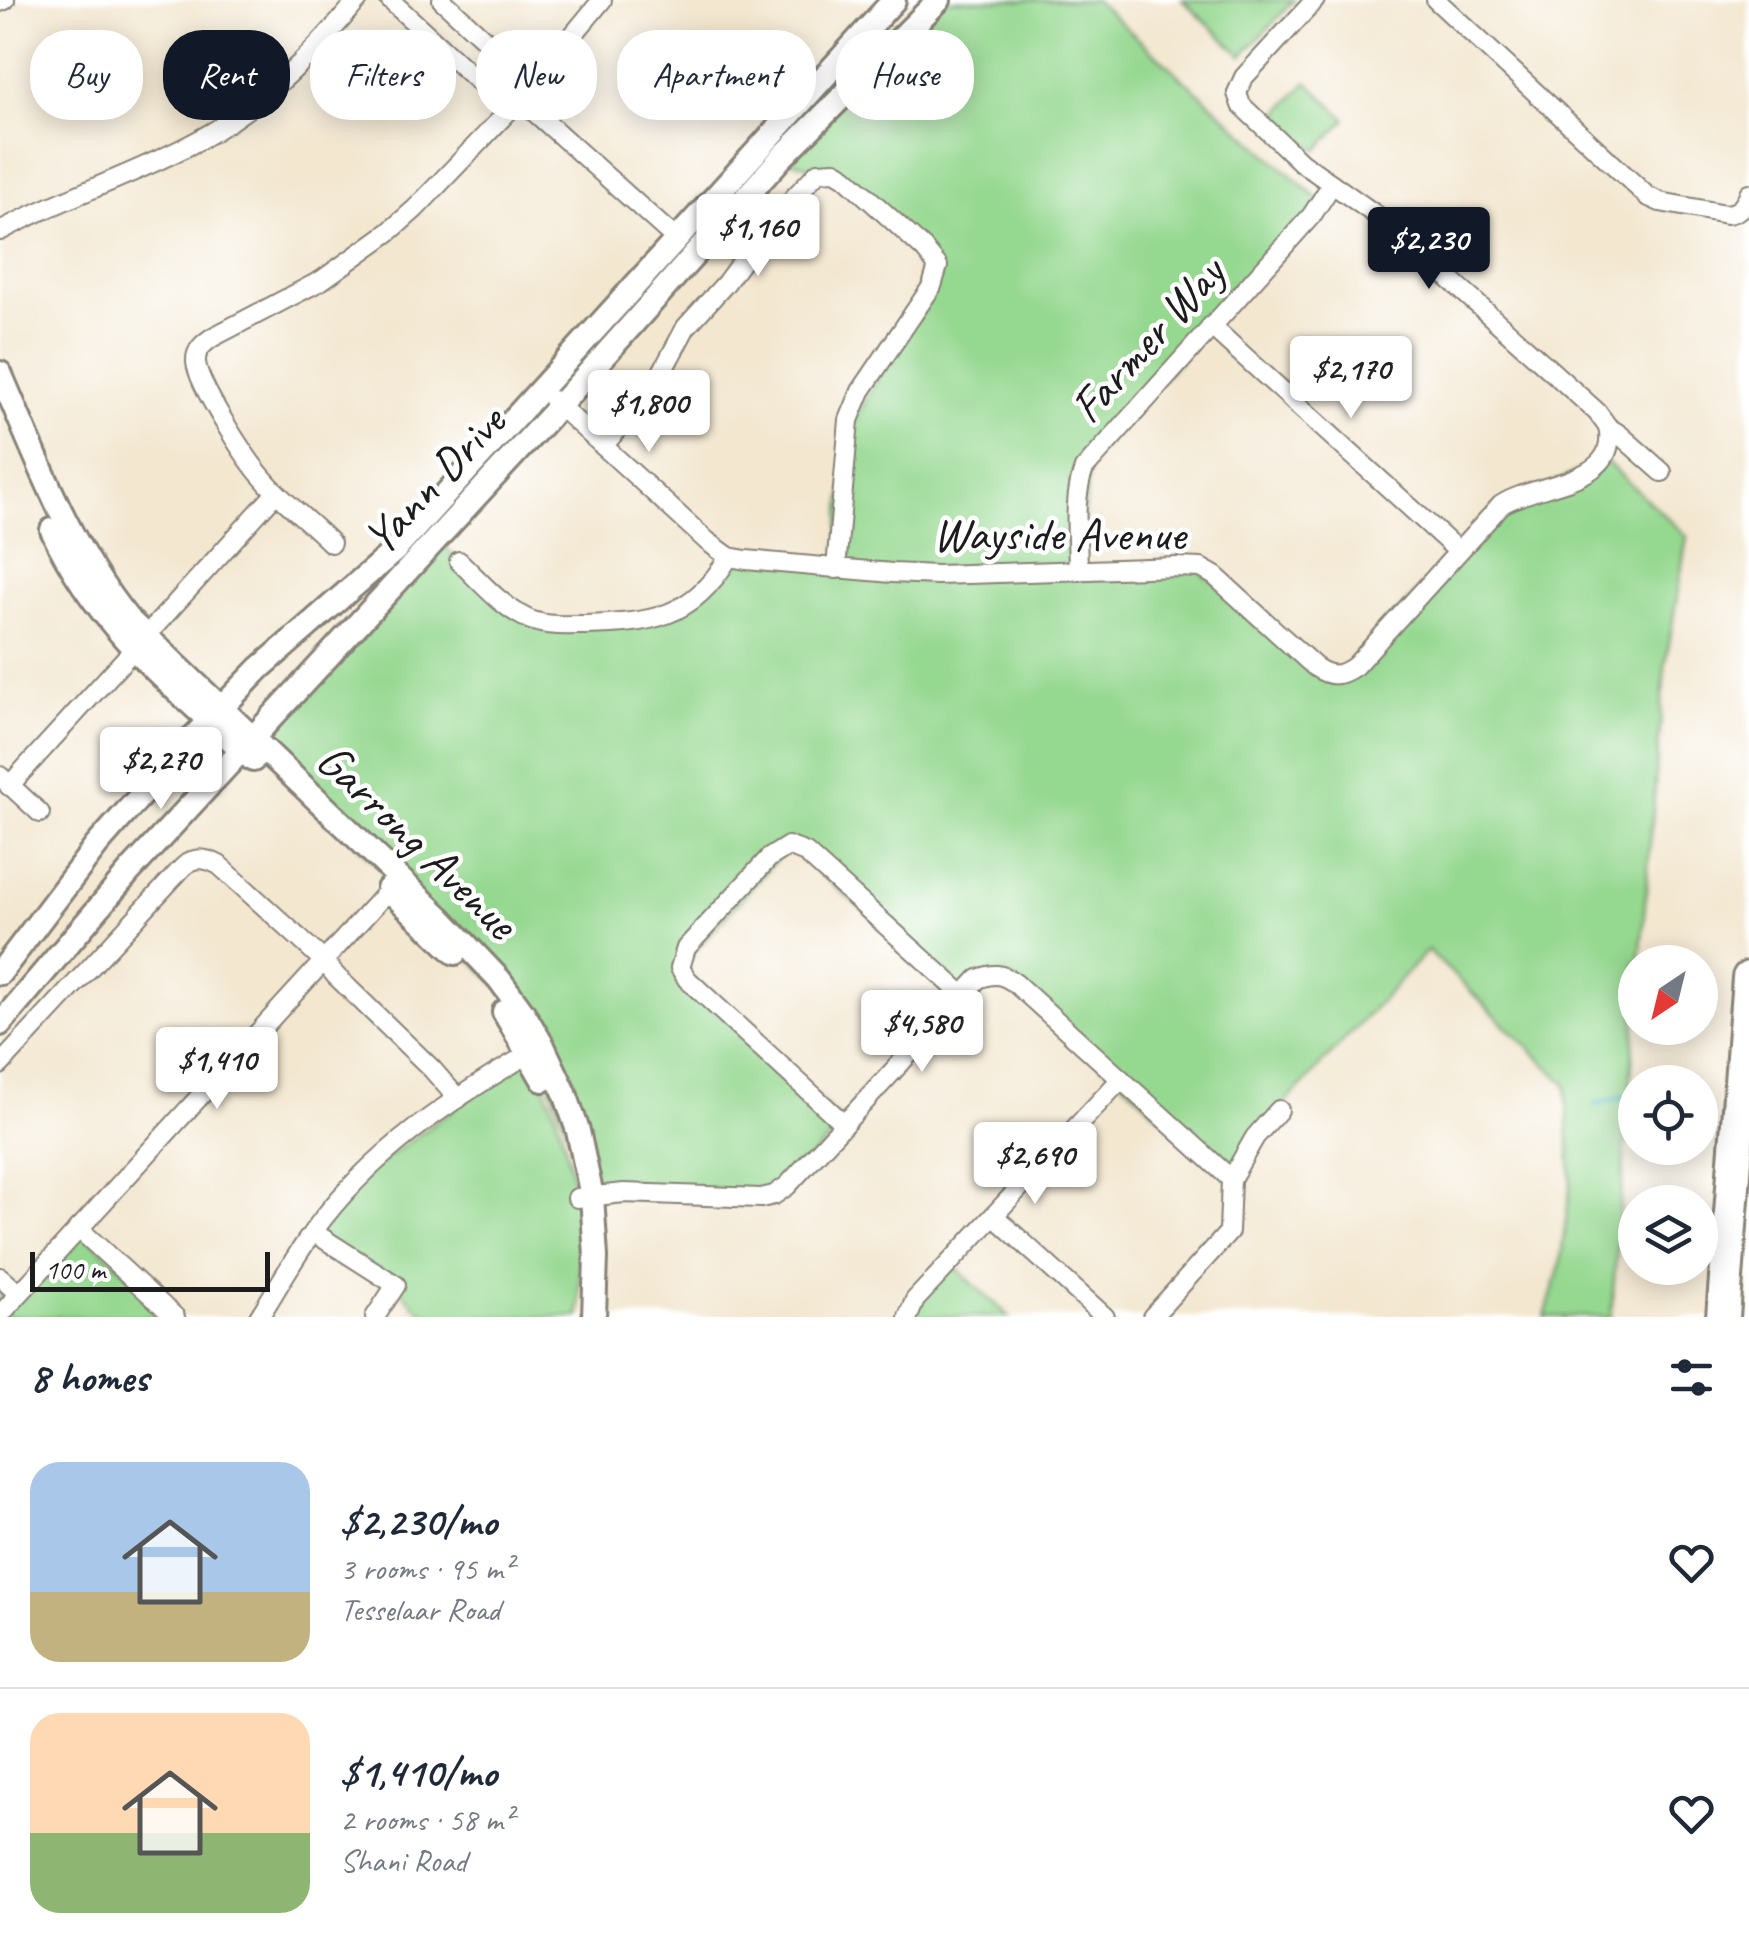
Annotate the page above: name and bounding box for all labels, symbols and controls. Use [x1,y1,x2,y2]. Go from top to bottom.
chip: Buy [30,30,143,120]
chip: Rent [163,30,290,120]
chip: Filters [310,30,456,120]
chip: New [476,30,597,120]
chip: Apartment [617,30,816,120]
chip: House [836,30,974,120]
pin: $1,160 [677,194,839,279]
text: $1,160 [718,206,798,247]
pin: $2,230 [1348,207,1510,292]
text: $2,230 [1390,219,1468,260]
street label: Farmer Way [1057,241,1239,435]
pin: $2,170 [1270,336,1432,421]
text: $2,170 [1312,348,1390,389]
pin: $1,800 [568,370,730,455]
text: $1,800 [610,382,688,423]
street label: Yann Drive [350,390,520,567]
street label: Wayside Avenue [933,504,1189,564]
pin: $2,270 [80,727,242,812]
street label: Garrong Avenue [304,730,533,954]
text: $2,270 [122,739,200,780]
north arrow [1618,945,1718,1045]
map controls [1618,945,1718,1285]
pin: $4,580 [841,990,1003,1075]
text: $4,580 [883,1002,961,1043]
pin: $1,410 [136,1027,298,1112]
text: $1,410 [178,1039,256,1080]
button: locate [1618,1065,1718,1165]
pin: $2,690 [954,1122,1116,1207]
text: $2,690 [996,1134,1074,1175]
button: layers [1618,1185,1718,1285]
scale bar [30,1247,270,1292]
text: 100 m [45,1252,105,1287]
icon: filters [1664,1350,1719,1405]
text: 8 homes [30,1351,149,1404]
text: $2,230/mo [340,1495,497,1548]
icon: home [110,1502,230,1622]
icon: heart [1664,1535,1719,1590]
text: 3 rooms · 95 m² [340,1548,513,1589]
text: Tesselaar Road [340,1589,500,1630]
text: $1,410/mo [340,1746,497,1799]
icon: home [110,1753,230,1873]
icon: heart [1664,1786,1719,1841]
text: 2 rooms · 58 m² [340,1799,513,1840]
text: Shani Road [340,1840,467,1881]

